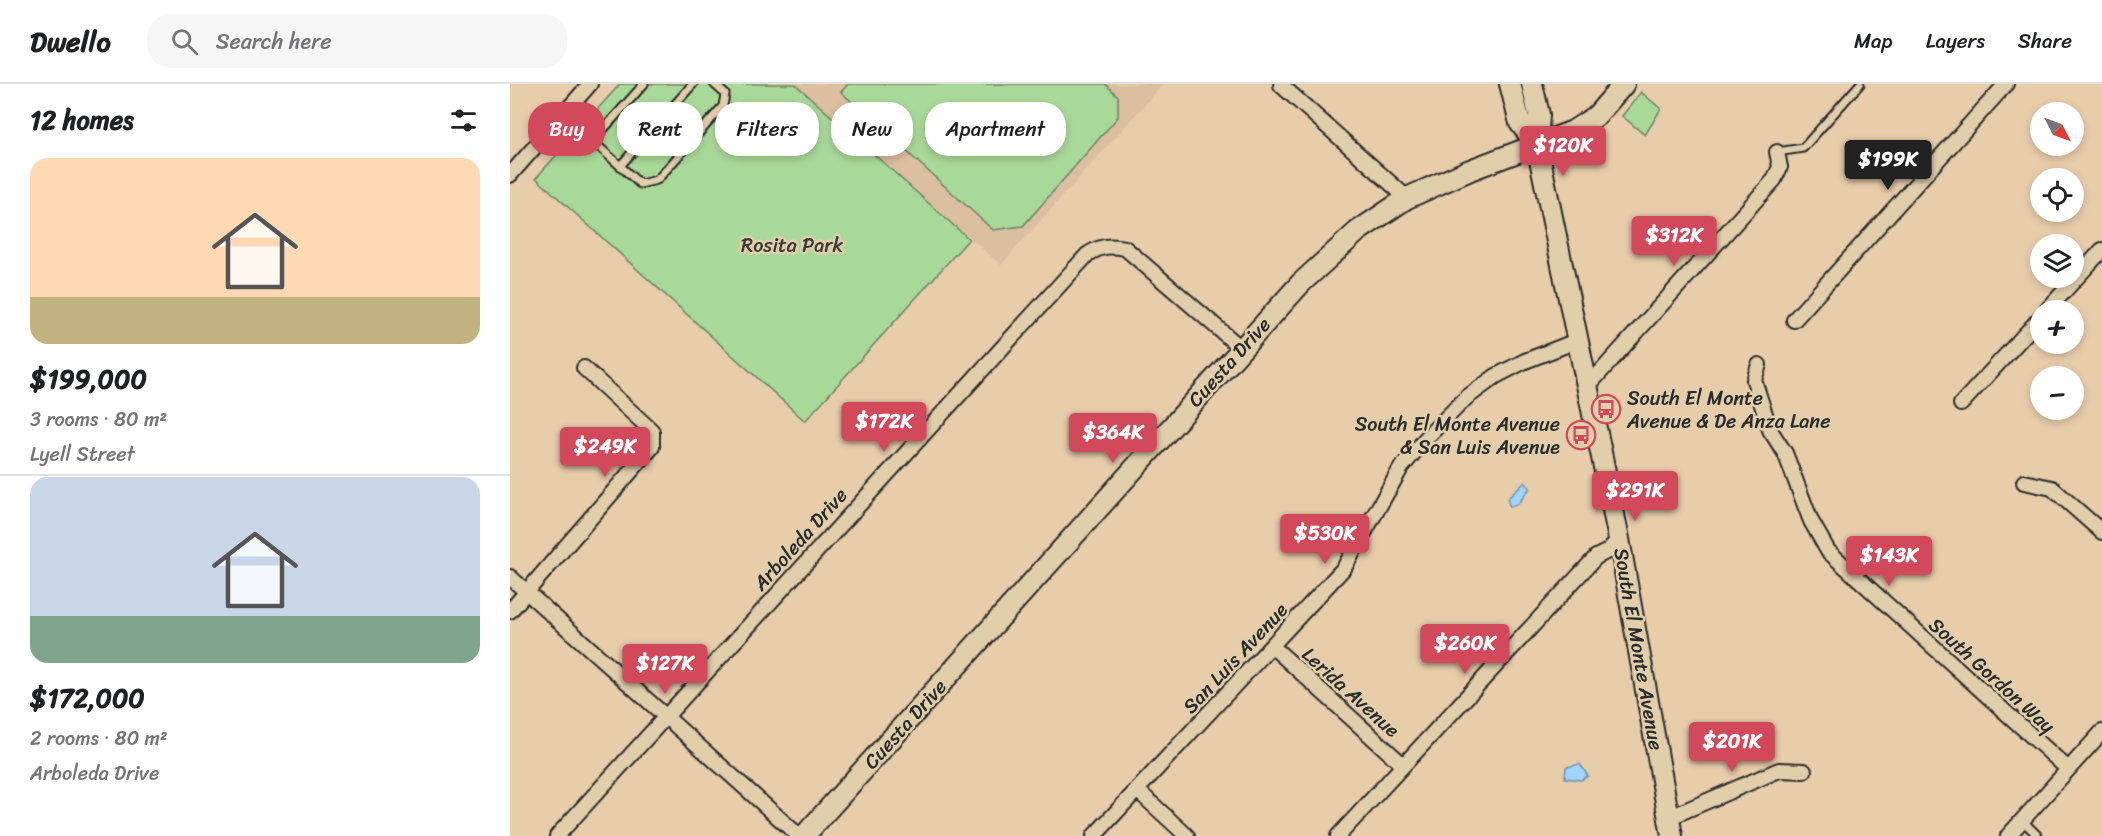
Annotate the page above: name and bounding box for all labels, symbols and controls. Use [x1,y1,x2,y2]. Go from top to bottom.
search box [147,14,567,68]
text: Dwello [30,17,111,66]
text: Search here [216,22,332,61]
text: Map [1854,22,1893,60]
text: Layers [1926,22,1985,60]
text: Share [2018,22,2072,60]
icon: search [168,25,201,58]
text: 12 homes [30,97,134,143]
chip: Buy [528,102,605,156]
chip: Rent [617,102,703,156]
chip: Filters [715,102,819,156]
chip: New [831,102,913,156]
chip: Apartment [925,102,1066,156]
north arrow [2030,102,2084,156]
map controls [2030,102,2084,420]
icon: filters [447,104,480,137]
pin: $120K [1521,126,1605,177]
text: $120K [1534,128,1592,163]
pin: $199K [1846,140,1930,191]
text: $199K [1859,142,1917,177]
button: locate [2030,168,2084,222]
icon: home [201,197,309,305]
pin: $312K [1632,216,1716,267]
text: $312K [1646,218,1702,253]
park label: Rosita Park [741,228,843,263]
button: layers [2030,234,2084,288]
button: + [2030,300,2084,354]
street label: Cuesta Drive [1179,309,1280,416]
text: $199,000 [30,356,147,402]
button: − [2030,366,2084,420]
place label: South El Monte Avenue & De Anza Lane [1626,381,1830,439]
bus stop icon: South El Monte Avenue & De Anza Lane [1590,393,1622,425]
text: 3 rooms · 80 m² [30,402,167,437]
pin: $172K [842,402,926,453]
text: $172K [855,404,913,439]
place label: South El Monte Avenue & San Luis Avenue [1355,407,1560,465]
pin: $364K [1071,413,1155,464]
text: $364K [1083,415,1143,450]
bus stop icon: South El Monte Avenue & San Luis Avenue [1565,419,1597,451]
pin: $249K [563,427,647,478]
text: $249K [574,429,636,464]
text: Lyell Street [30,437,135,472]
pin: $291K [1593,471,1677,522]
text: $291K [1606,473,1664,508]
street label: Arboleda Drive [743,480,857,600]
pin: $530K [1283,514,1367,565]
icon: home [201,516,309,624]
text: $530K [1294,516,1356,551]
pin: $143K [1847,536,1931,587]
text: $143K [1860,538,1918,573]
street label: South El Monte Avenue [1603,545,1674,753]
street label: San Luis Avenue [1174,594,1297,722]
street label: South Gordon Way [1920,609,2064,743]
pin: $260K [1423,624,1507,675]
text: $260K [1434,626,1496,661]
street label: Lerida Avenue [1293,638,1408,747]
pin: $127K [623,644,707,695]
text: $127K [636,646,694,681]
street label: Cuesta Drive [855,671,956,778]
text: $172,000 [30,675,145,721]
text: 2 rooms · 80 m² [30,721,168,756]
pin: $201K [1690,722,1774,773]
text: $201K [1703,724,1761,759]
text: Arboleda Drive [30,756,159,791]

